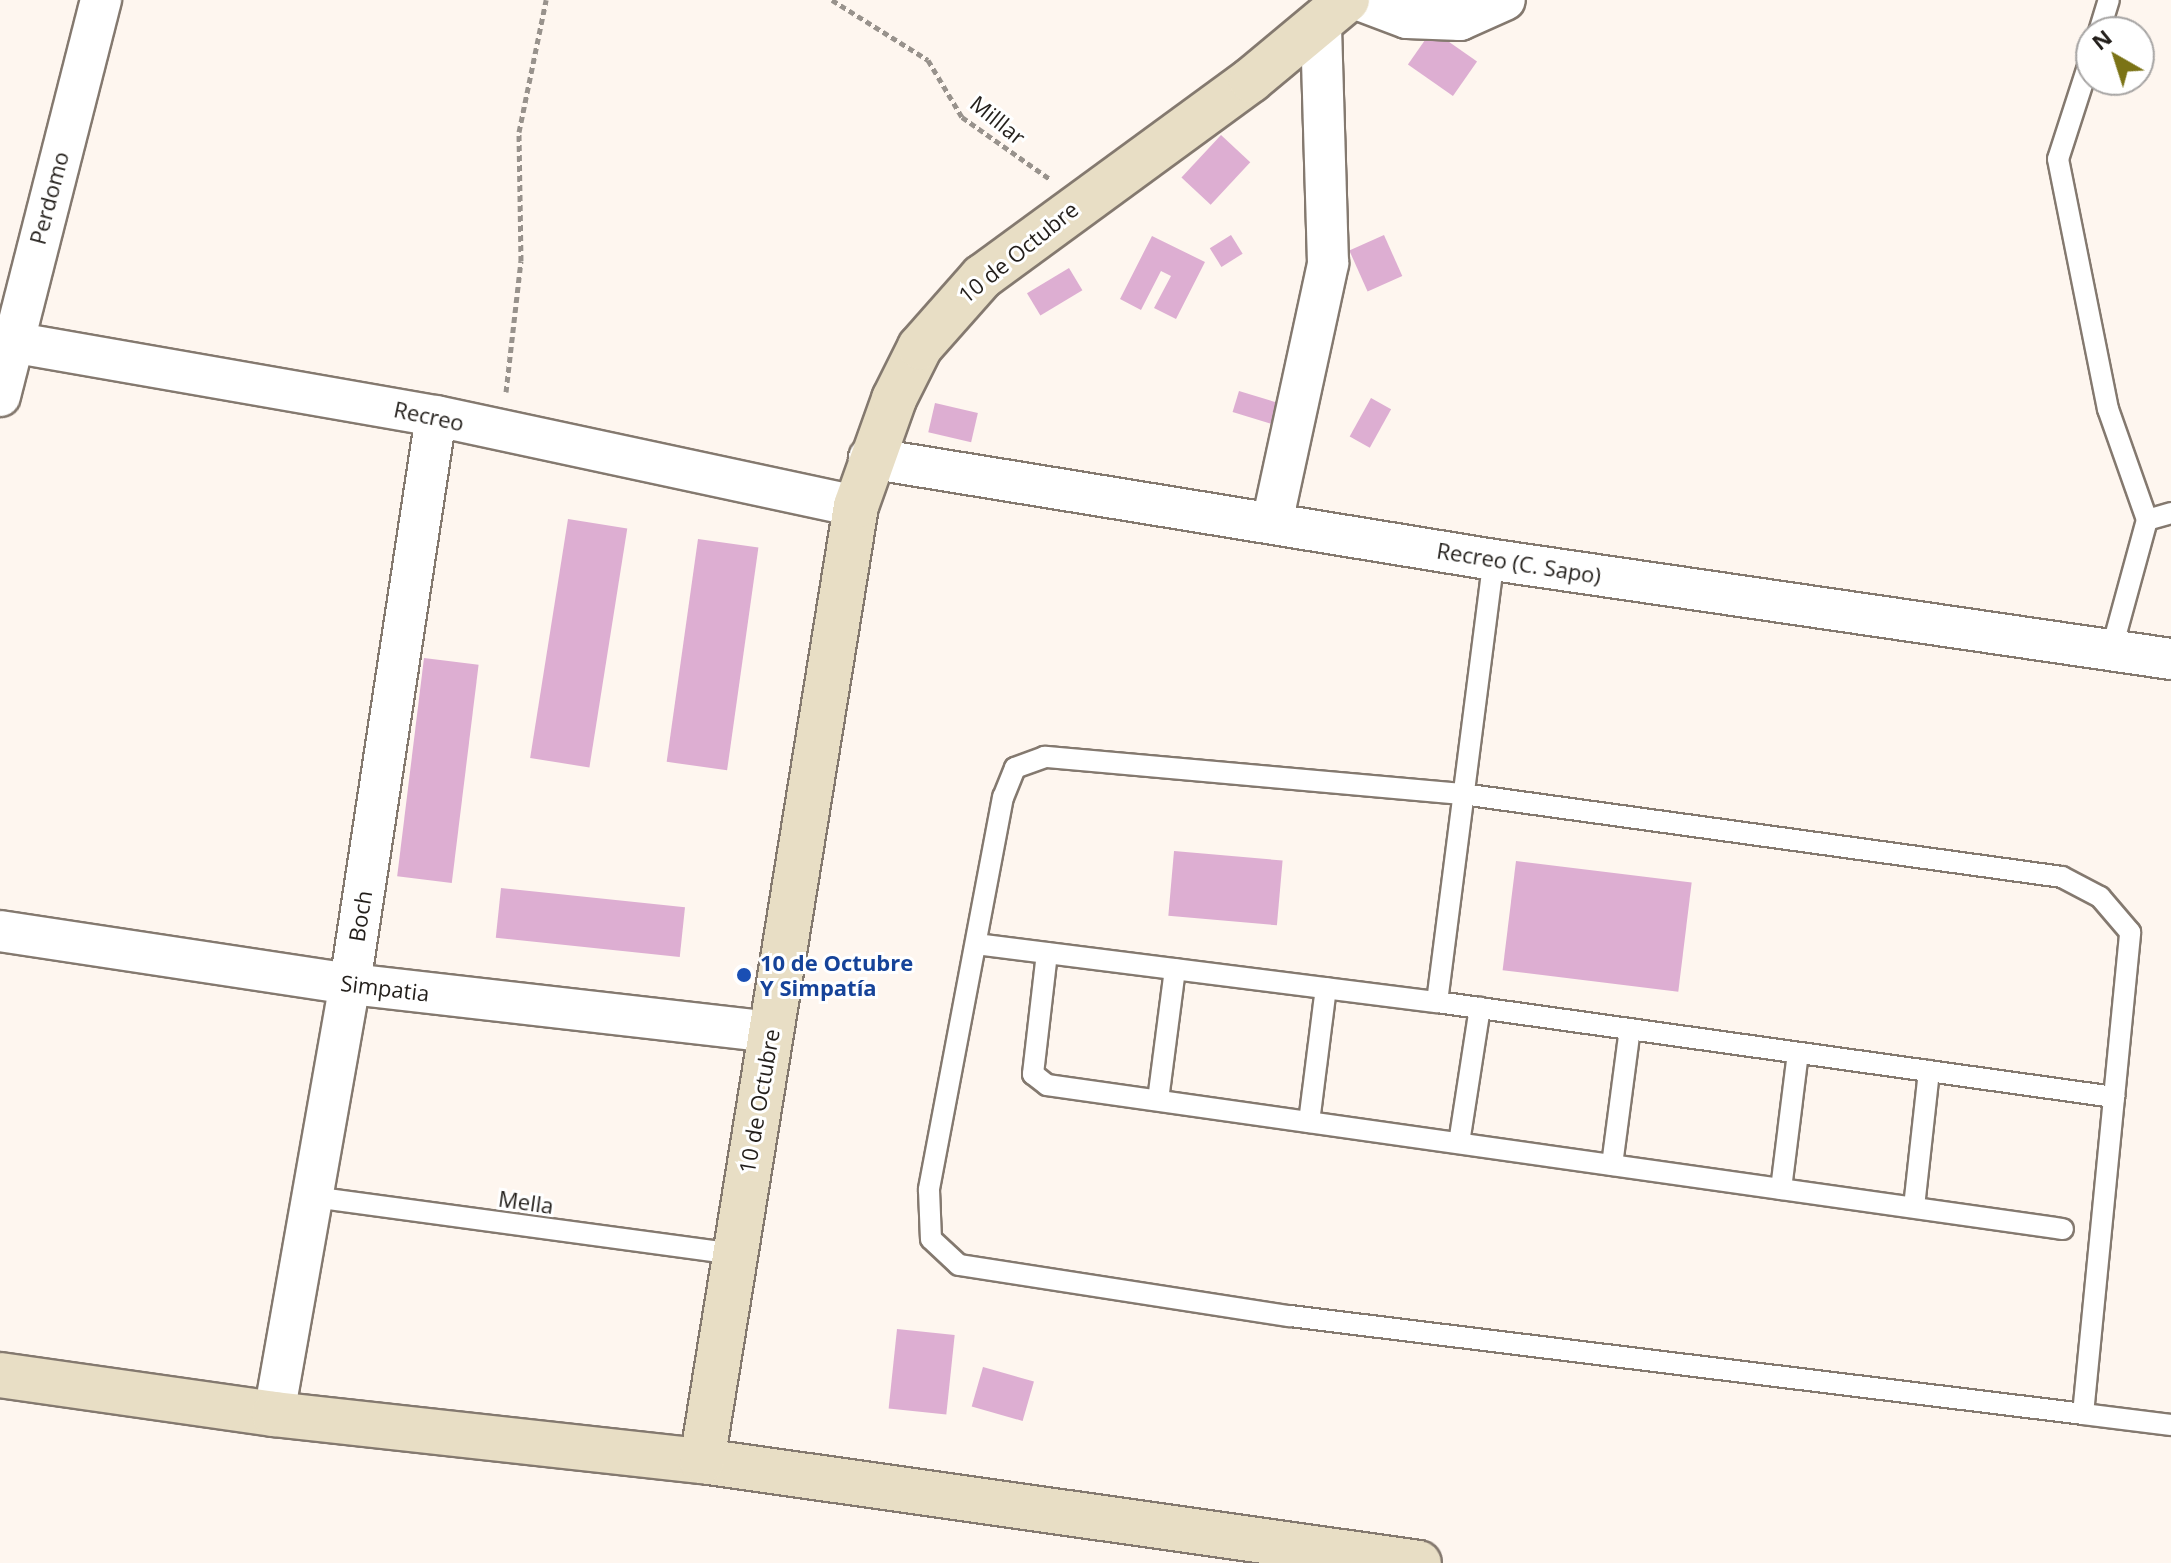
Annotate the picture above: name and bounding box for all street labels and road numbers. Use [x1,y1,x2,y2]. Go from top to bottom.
street label: Milllar [965,90,1031,150]
street label: Perdomo [24,149,74,247]
street label: 10 de Octubre [953,196,1083,308]
street label: Recreo [392,396,466,436]
street label: Recreo (C. Sapo) [1435,537,1603,589]
street label: Boch [343,889,377,943]
street label: Simpatia [339,969,431,1007]
street label: 10 de Octubre [733,1027,785,1175]
street label: Mella [497,1185,555,1219]

